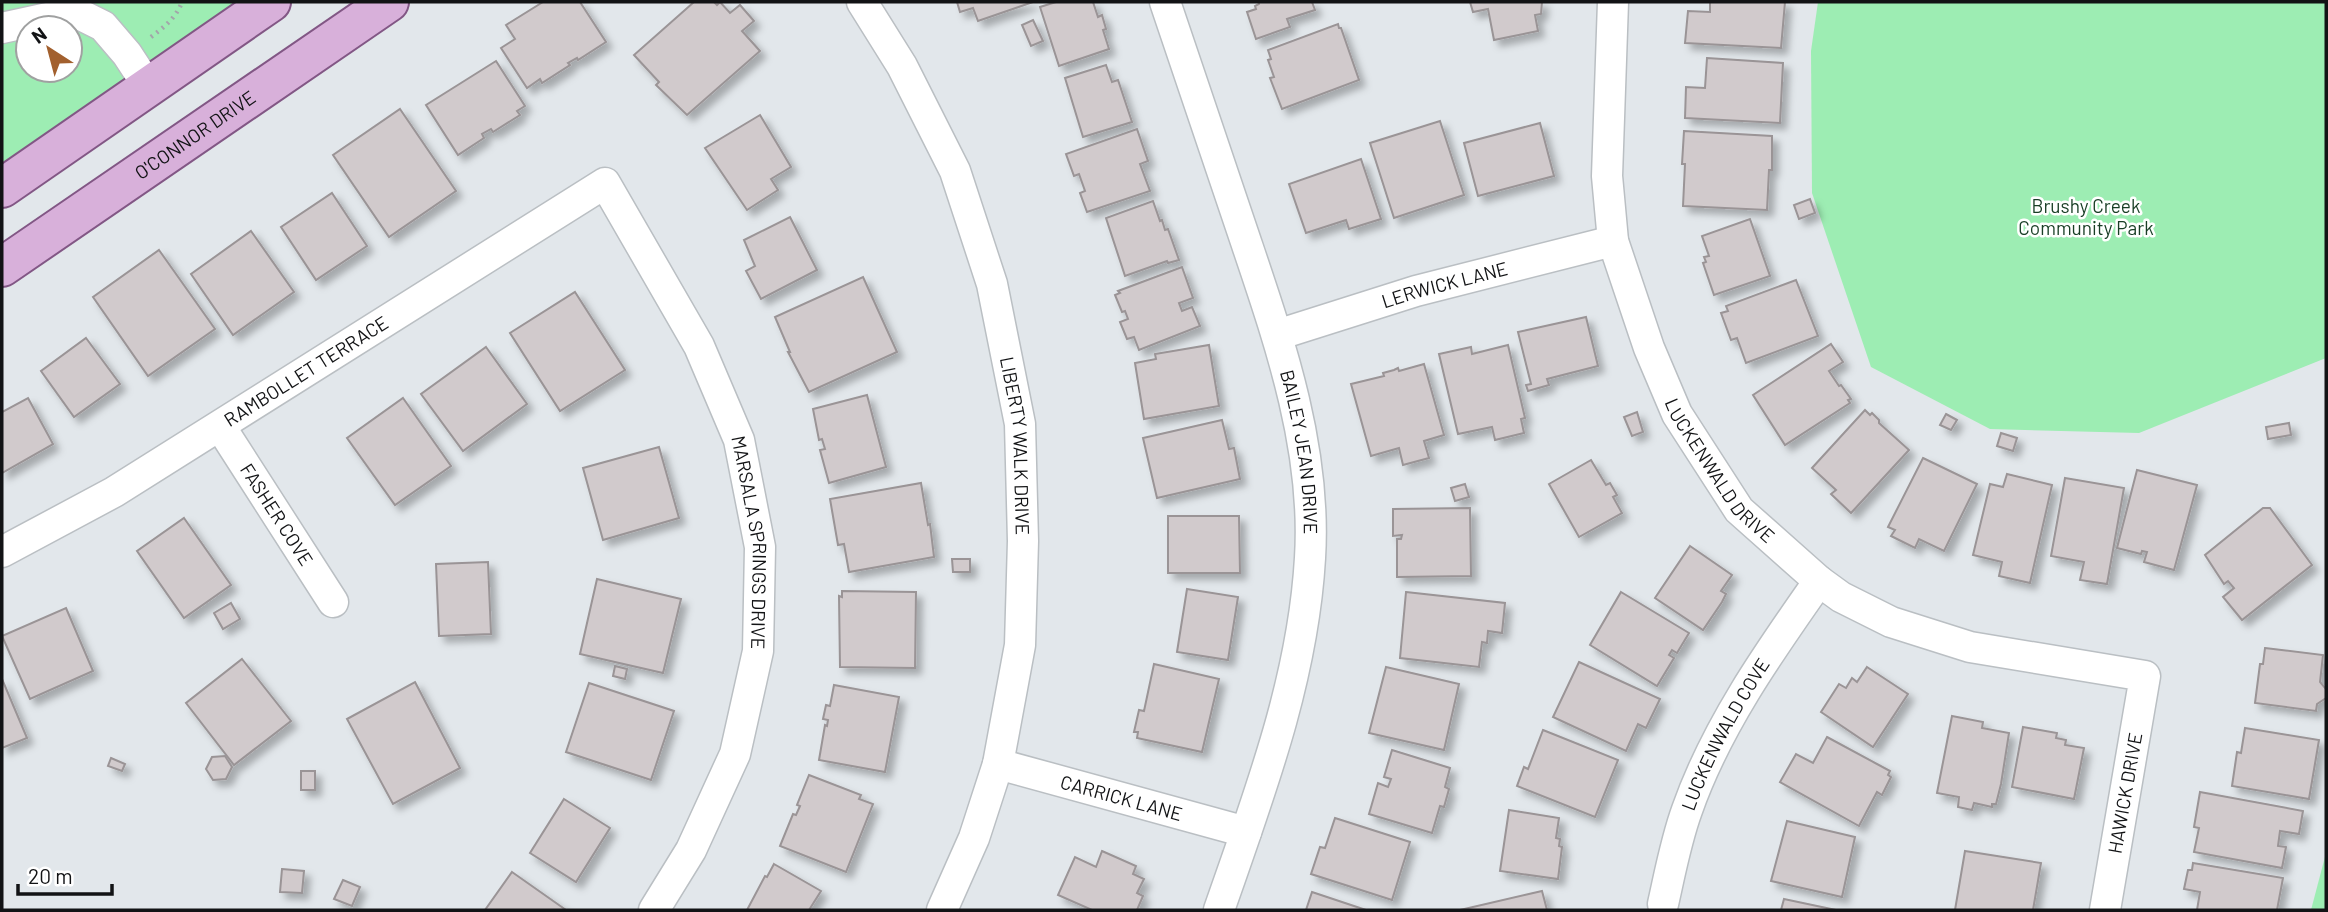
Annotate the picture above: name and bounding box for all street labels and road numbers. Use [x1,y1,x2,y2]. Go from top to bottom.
street label: O'CONNOR DRIVE [130,85,260,184]
street label: LERWICK LANE [1378,256,1510,312]
street label: RAMBOLLET TERRACE [219,310,392,431]
street label: LIBERTY WALK DRIVE [996,354,1035,535]
street label: BAILEY JEAN DRIVE [1276,367,1323,534]
street label: LUCKENWALD DRIVE [1661,395,1780,547]
street label: MARSALA SPRINGS DRIVE [727,434,772,649]
street label: FASHER COVE [236,459,318,569]
street label: LUCKENWALD COVE [1676,653,1774,813]
street label: HAWICK DRIVE [2103,731,2146,855]
street label: CARRICK LANE [1058,770,1185,825]

